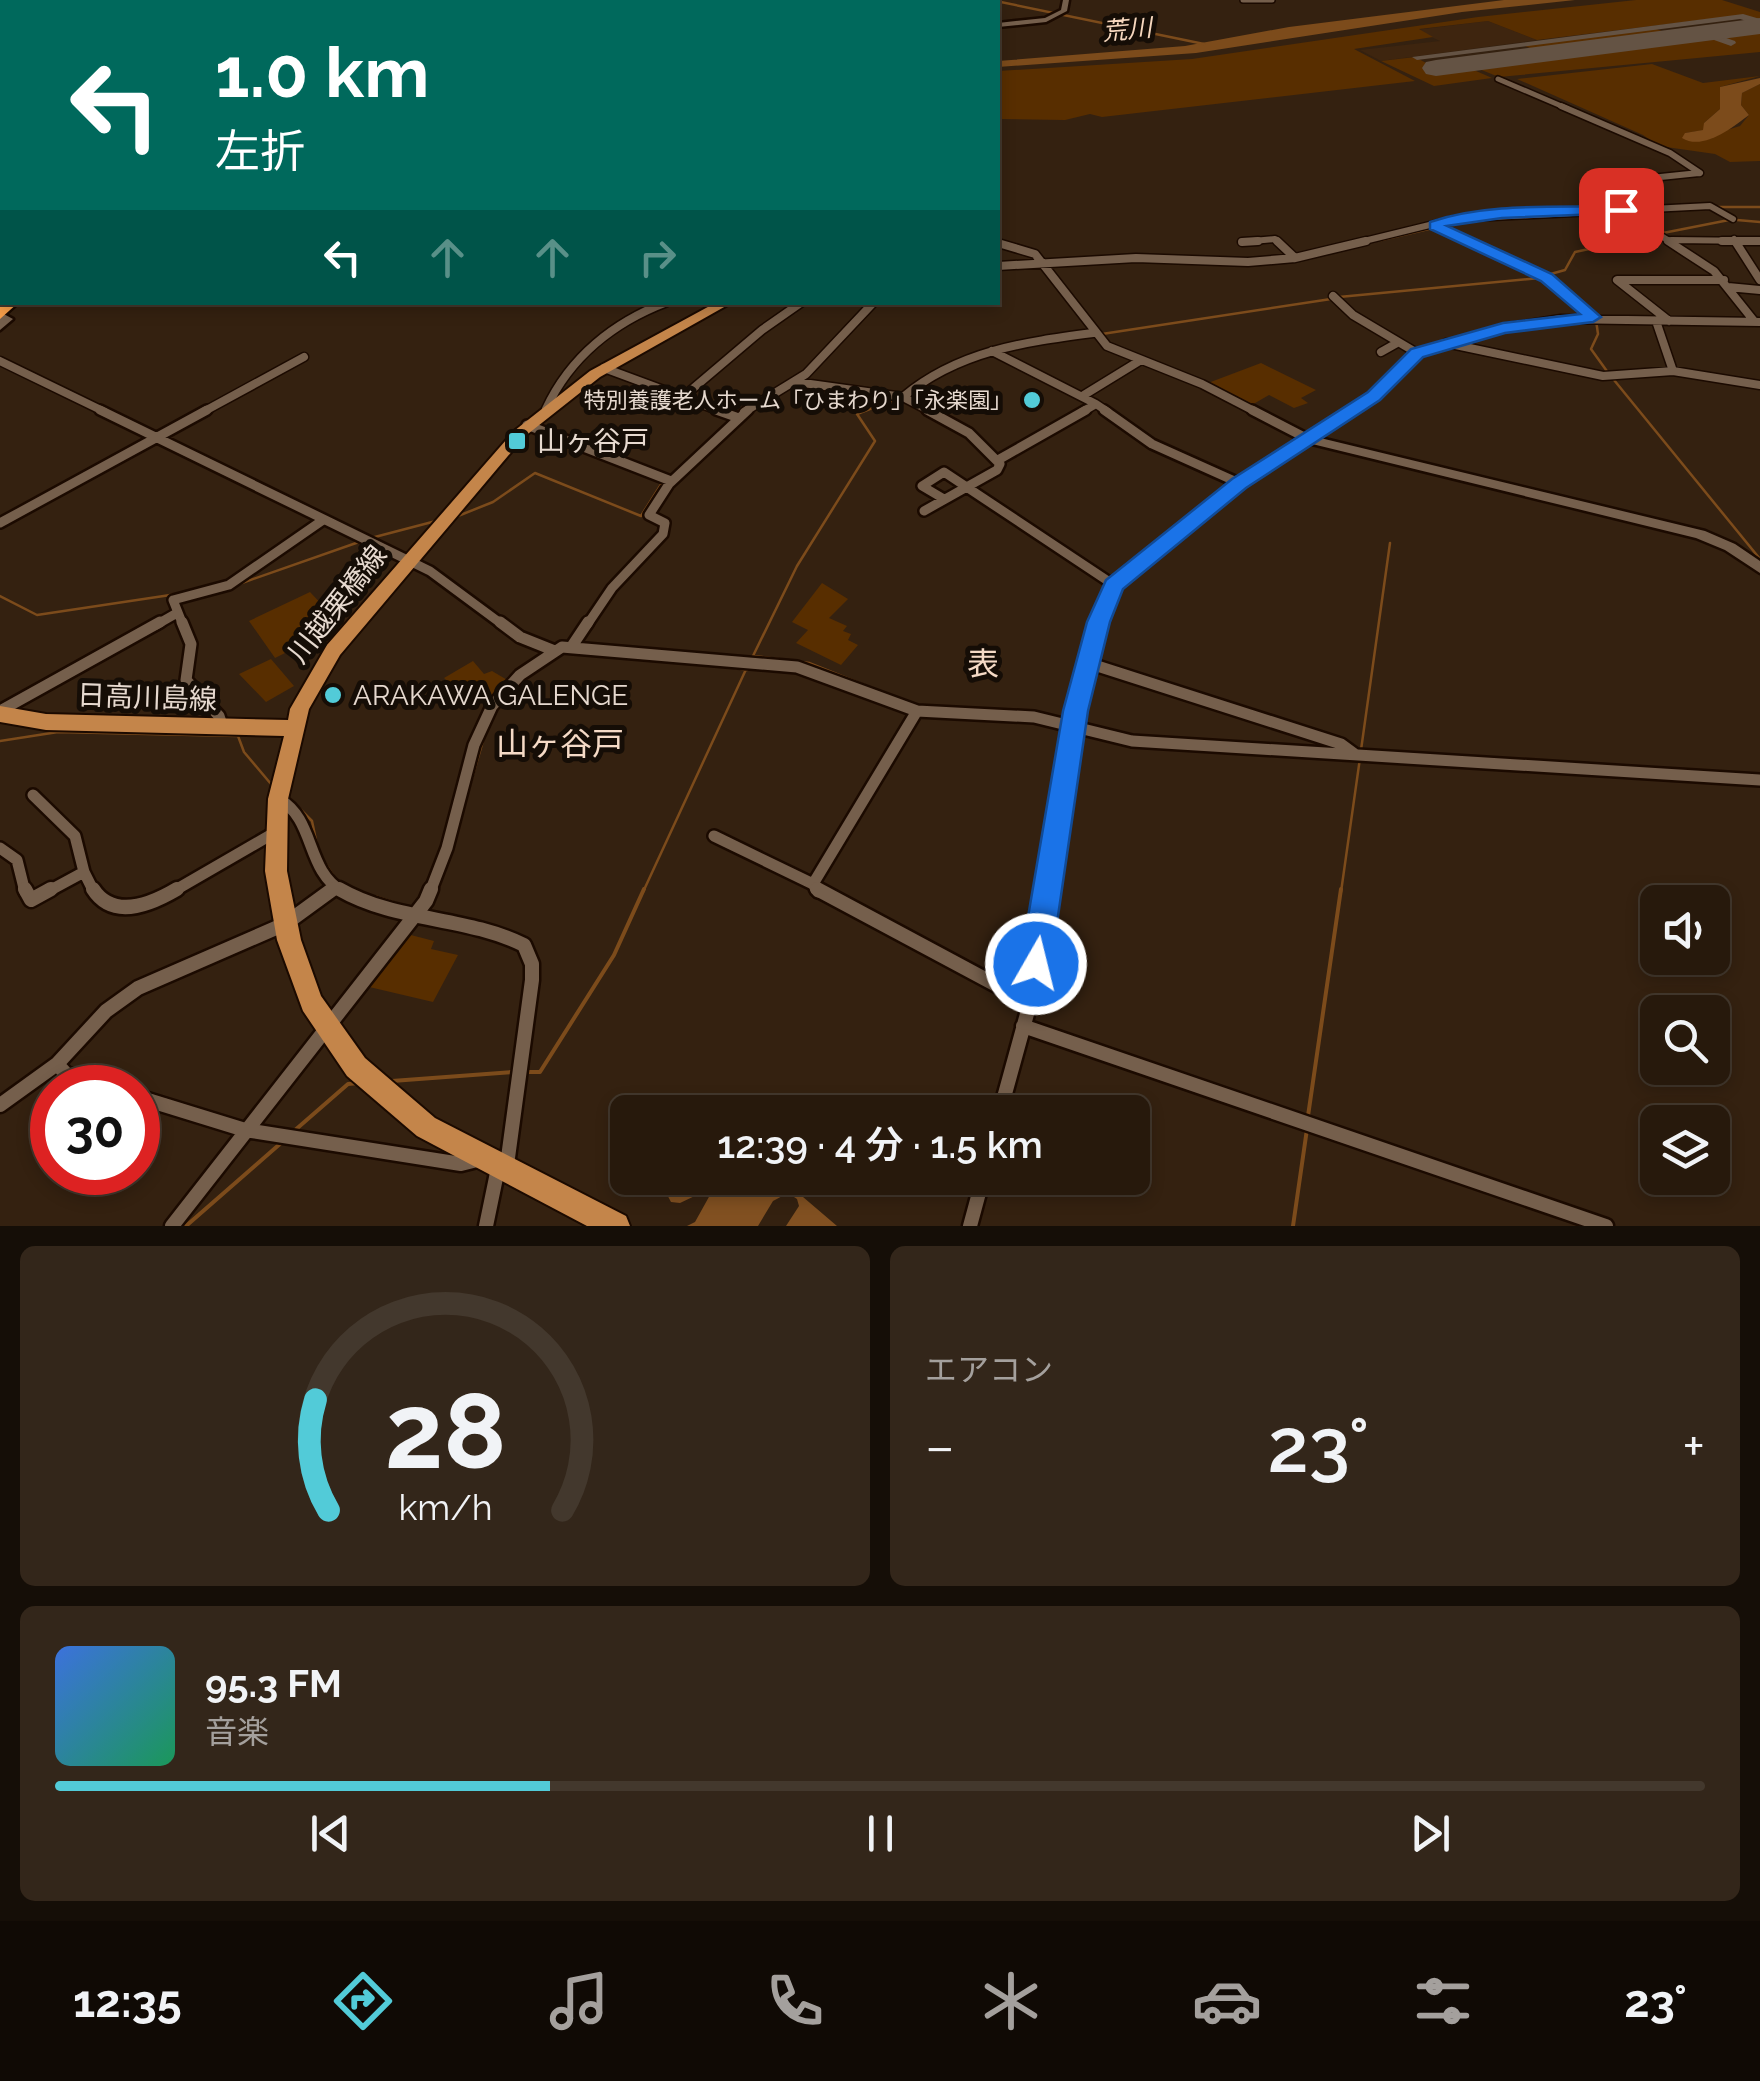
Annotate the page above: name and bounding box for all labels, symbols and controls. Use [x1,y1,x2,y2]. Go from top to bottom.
water label: 荒川 [1101,12,1156,46]
text: 1.0 km [215,31,429,113]
icon: left [50,40,180,170]
text: 左折 [215,125,305,178]
pin [1579,168,1664,253]
icon: arrive [1594,183,1649,238]
icon: left [315,230,370,285]
icon: ahead [420,230,475,285]
icon: ahead [525,230,580,285]
icon: right [630,230,685,285]
place label: 特別養護老人ホーム「ひまわり」「永楽園」 [584,387,1012,413]
marker: 特別養護老人ホーム「ひまわり」「永楽園」 [1021,389,1043,411]
place label: 山ヶ谷戸 [537,425,649,458]
marker: 山ヶ谷戸 [506,430,528,452]
street label: 川越栗橋線 [281,539,393,670]
district label: 表 [967,645,999,682]
street label: 日高川島線 [76,679,218,716]
place label: ARAKAWA GALENGE [353,679,628,712]
marker: ARAKAWA GALENGE [322,684,344,706]
district label: 山ヶ谷戸 [496,725,624,762]
map controls [1640,885,1730,1195]
button: sound [1640,885,1730,975]
position arrow [984,912,1088,1016]
button: search [1640,995,1730,1085]
speed limit sign: 30 [30,1065,160,1195]
button: layers [1640,1105,1730,1195]
text: 12:39 · 4 分 · 1.5 km [717,1122,1043,1167]
text: エアコン [925,1351,1053,1388]
text: 28 [384,1370,506,1492]
text: 23° [1268,1401,1369,1490]
text: − [925,1414,955,1479]
text: + [1682,1414,1705,1479]
text: km/h [398,1486,492,1528]
text: 95.3 FM [205,1661,342,1706]
text: 音楽 [205,1713,269,1750]
icon: previous [303,1806,358,1861]
icon: pause [853,1806,908,1861]
icon: next [1403,1806,1458,1861]
icon: directions [328,1966,398,2036]
icon: music [544,1966,614,2036]
icon: phone [760,1966,830,2036]
icon: climate [976,1966,1046,2036]
icon: car [1192,1966,1262,2036]
icon: filters [1408,1966,1478,2036]
text: 12:35 [73,1975,182,2028]
text: 23° [1624,1975,1687,2028]

